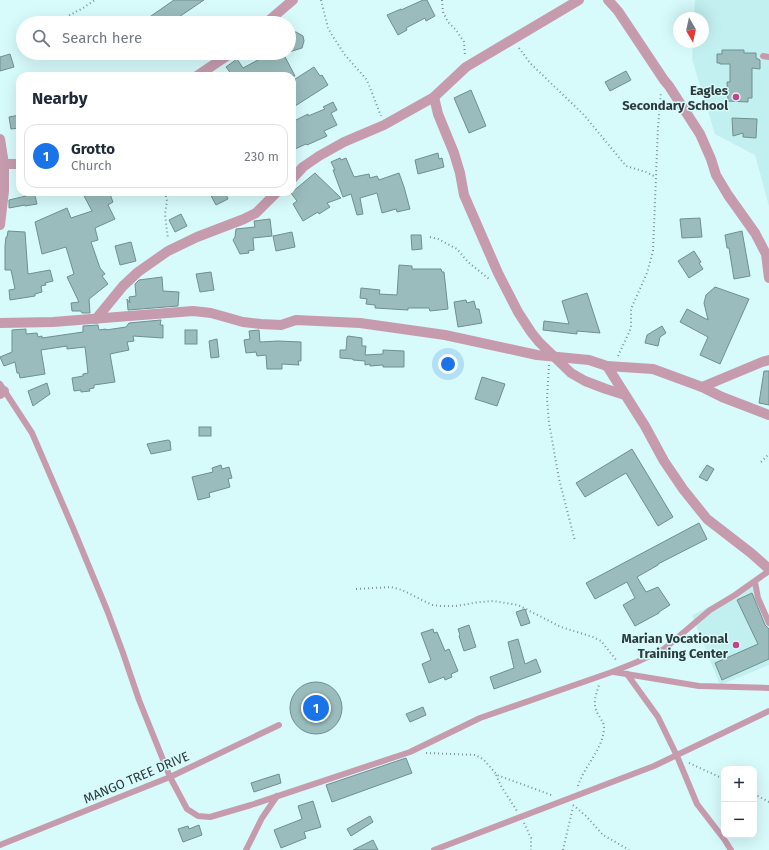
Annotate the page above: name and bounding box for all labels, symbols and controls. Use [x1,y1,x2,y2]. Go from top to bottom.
north arrow [673,12,709,48]
search box [16,16,296,60]
icon: search [30,27,52,49]
text: Search here [62,29,142,47]
place label: Eagles Secondary School [622,83,729,113]
text: Nearby [32,88,87,109]
marker: Eagles Secondary School [731,92,741,102]
text: Grotto [71,140,115,158]
text: 1 [43,149,49,164]
text: 230 m [244,149,279,164]
text: Church [71,158,112,173]
your location [438,354,458,374]
place label: Marian Vocational Training Center [622,631,729,661]
marker: Marian Vocational Training Center [731,640,741,650]
pin: 1 [303,693,329,723]
street label: MANGO TREE DRIVE [81,748,191,806]
map controls [721,766,757,838]
button: + [721,766,757,802]
button: − [721,802,757,838]

